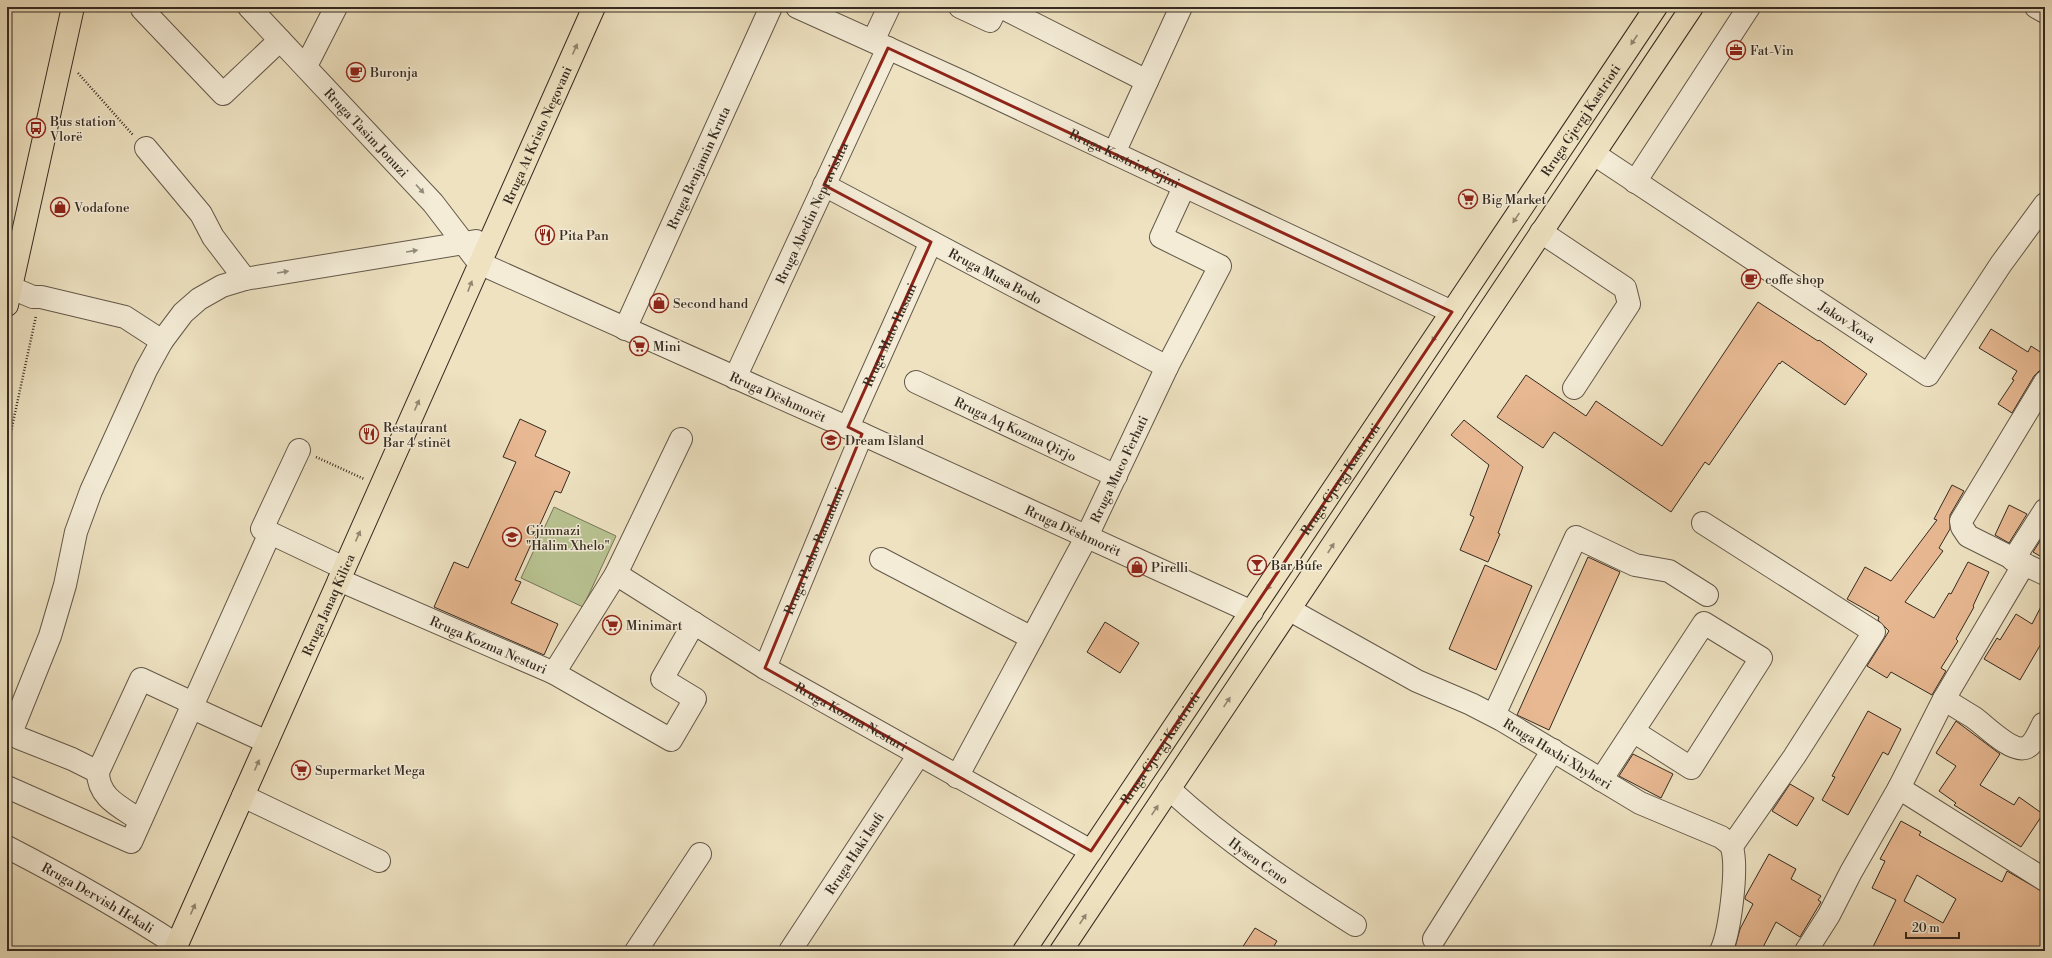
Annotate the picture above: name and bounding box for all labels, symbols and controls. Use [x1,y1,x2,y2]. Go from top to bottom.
one-way arrow [1631,34,1638,45]
office icon: Fat-Vin [1725,39,1747,61]
one-way arrow [572,43,578,55]
place label: Fat-Vin [1750,43,1794,59]
cafe icon: Buronja [345,61,367,83]
street label: Rruga Gjergj Kastrioti [1538,62,1624,180]
street label: Rruga At Kristo Negovani [500,64,576,207]
place label: Buronja [369,65,418,81]
street label: Rruga Tasim Jonuzi [320,85,412,181]
street label: Rruga Benjamin Kruta [664,104,734,232]
place label: Bus station Vlorë [49,114,116,145]
bus stop icon: Bus station Vlorë [25,117,47,139]
street label: Rruga Kastriot Gjini [1067,126,1182,192]
street label: Rruga Abedin Nepravishta [773,139,852,287]
one-way arrow [415,184,424,194]
supermarket icon: Big Market [1457,188,1479,210]
place label: Big Market [1481,192,1547,208]
shop icon: Vodafone [49,196,71,218]
place label: Vodafone [73,200,130,216]
one-way arrow [1512,212,1520,223]
restaurant icon: Pita Pan [534,224,556,246]
place label: Pita Pan [559,228,609,244]
street label: Rruga Musa Bodo [945,246,1044,308]
one-way arrow [406,248,418,254]
cafe icon: coffe shop [1740,268,1762,290]
one-way arrow [277,269,290,275]
place label: coffe shop [1765,272,1824,288]
one-way arrow [468,280,474,292]
street label: Rruga Mato Hasani [860,281,921,390]
shop icon: Second hand [648,292,670,314]
place label: Second hand [673,296,749,312]
street label: Jakov Xoxa [1815,298,1878,347]
one-way arrow [1431,332,1439,342]
supermarket icon: Mini [628,335,650,357]
place label: Mini [653,339,681,355]
street label: Rruga Dëshmorët [727,369,829,426]
street label: Rruga Aq Kozma Qirjo [952,394,1079,465]
one-way arrow [414,399,420,411]
street label: Rruga Muco Ferhati [1087,413,1152,526]
place label: Restaurant Bar 4 stinët [382,420,451,451]
street label: Rruga Gjergj Kastrioti [1298,421,1384,539]
restaurant icon: Restaurant Bar 4 stinët [358,423,380,445]
school or university icon: Dream Island [820,429,842,451]
place label: Dream Island [845,433,925,449]
street label: Rruga Pasho Ramadani [781,485,848,617]
street label: Rruga Dëshmorët [1022,502,1124,560]
place label: Gjimnazi "Halim Xhelo" [526,523,610,554]
school or university icon: Gjimnazi "Halim Xhelo" [501,526,523,548]
one-way arrow [356,530,362,542]
one-way arrow [1327,542,1334,554]
street label: Rruga Janaq Kilica [299,551,359,659]
bar icon: Bar Bufe [1246,554,1268,576]
shop icon: Pirelli [1126,556,1148,578]
place label: Bar Bufe [1270,558,1323,574]
place label: Pirelli [1151,560,1188,576]
one-way arrow [1266,580,1274,590]
street label: Rruga Kozma Nesturi [427,613,549,678]
supermarket icon: Minimart [601,614,623,636]
place label: Minimart [626,618,683,634]
street label: Rruga Kozma Nesturi [792,679,910,755]
street label: Rruga Gjergj Kastrioti [1117,690,1204,808]
one-way arrow [1223,697,1231,707]
street label: Rruga Haxhi Xhyheri [1500,716,1614,793]
one-way arrow [254,759,260,771]
supermarket icon: Supermarket Mega [290,759,312,781]
place label: Supermarket Mega [315,763,426,779]
one-way arrow [1151,805,1159,816]
street label: Rruga Haki Isufi [822,810,888,898]
street label: Hysen Ceno [1225,835,1291,888]
street label: Rruga Dervish Hekali [39,860,156,937]
one-way arrow [190,904,196,915]
one-way arrow [1079,913,1087,924]
scale bar [1906,914,1959,940]
text: 20 m [1912,921,1940,936]

